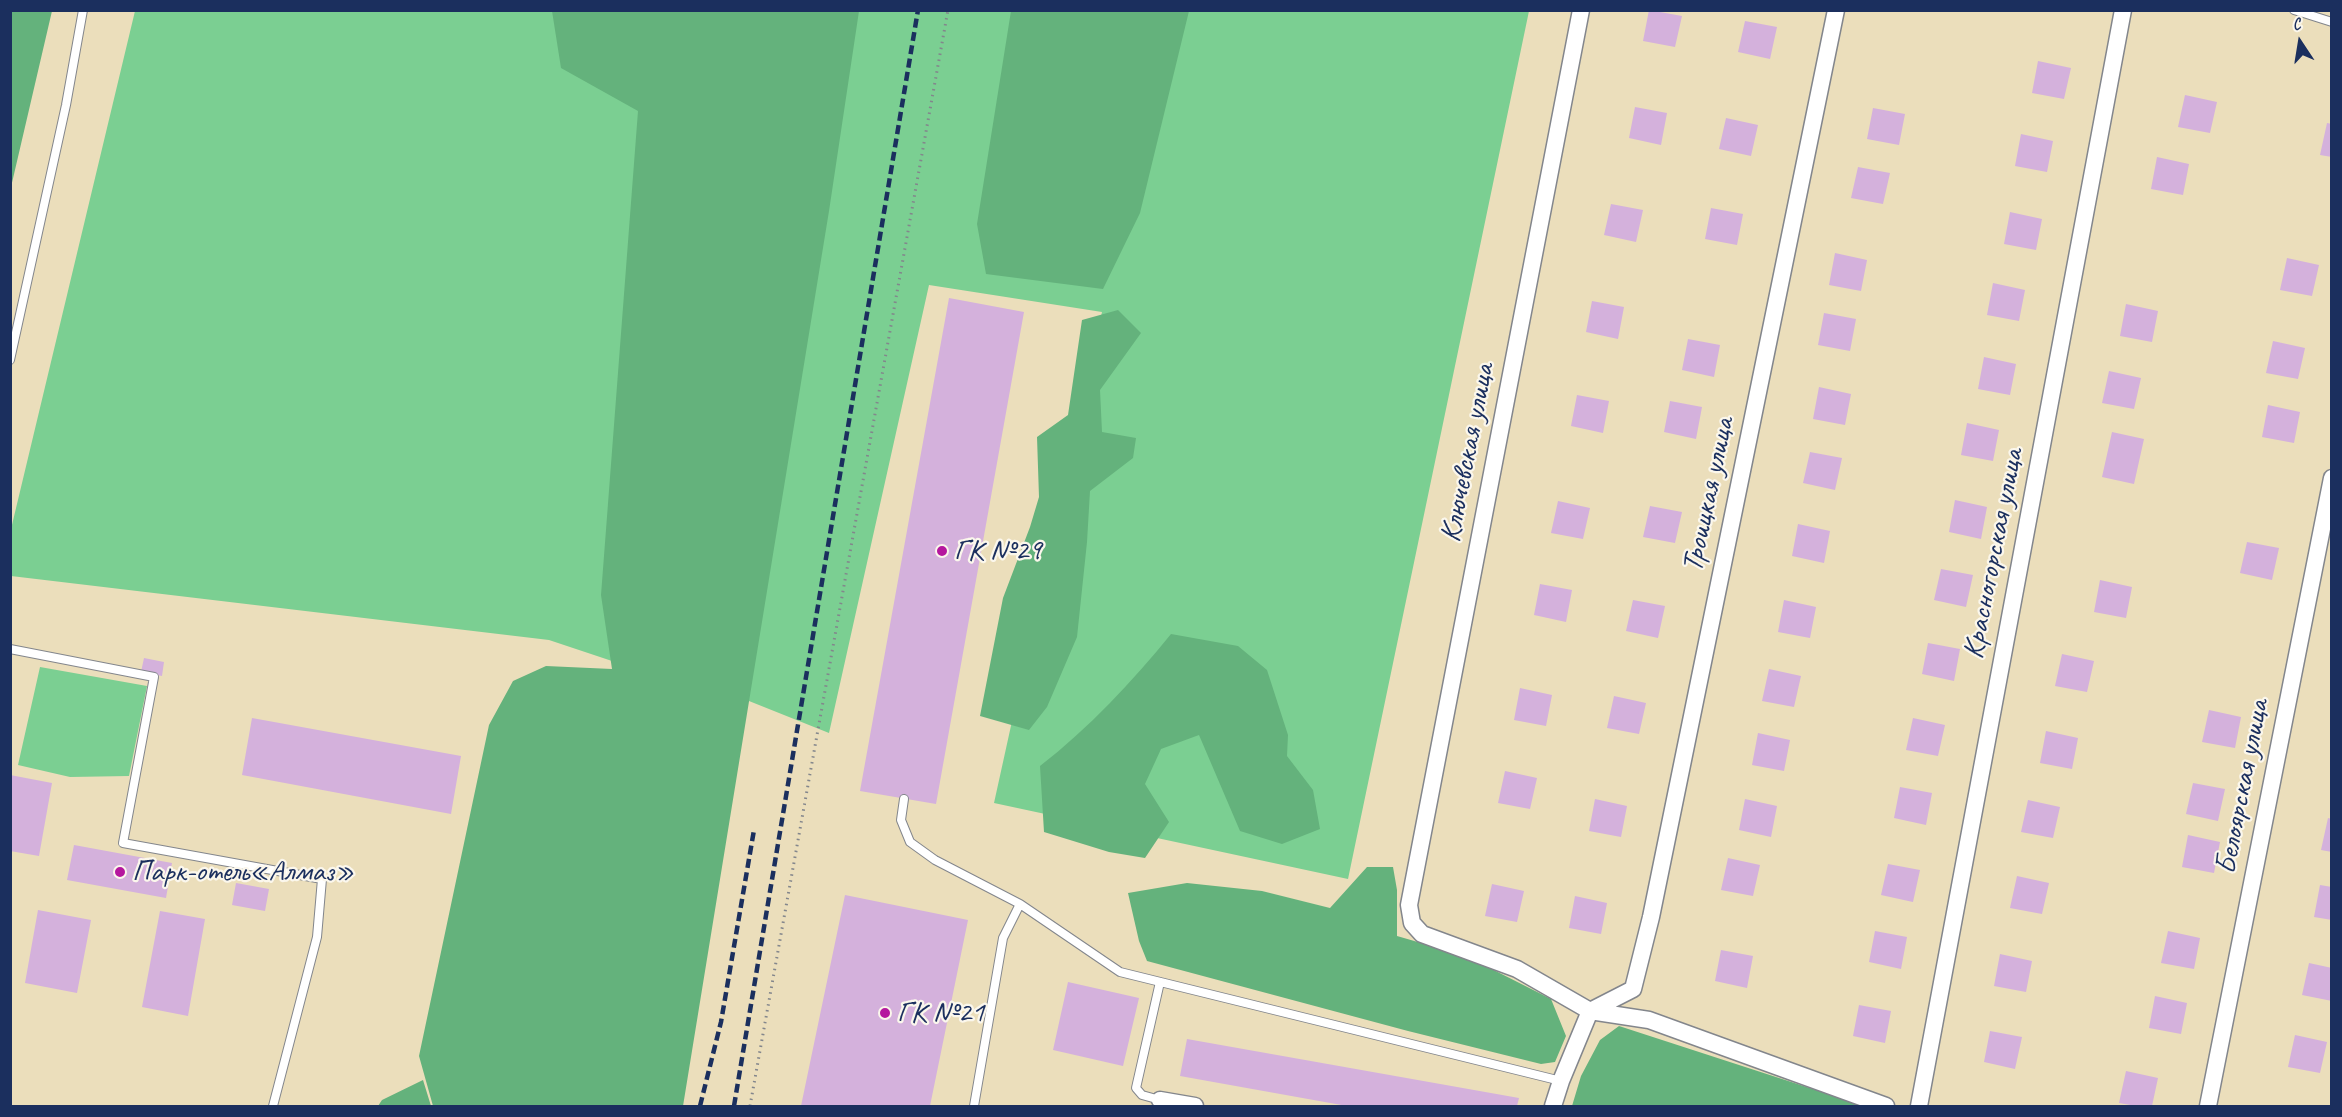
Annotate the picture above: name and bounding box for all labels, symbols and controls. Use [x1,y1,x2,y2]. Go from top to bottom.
north arrow [2270,12,2330,72]
text: С [2290,14,2302,35]
street label: Ключевская улица [1433,361,1503,545]
street label: Троицкая улица [1675,415,1743,575]
street label: Красногорская улица [1956,446,2032,662]
place label: ГК №29 [954,533,1042,569]
marker: ГК №29 [935,544,949,558]
street label: Белоярская улица [2208,697,2278,877]
place label: Парк-отель«Алмаз» [132,854,354,890]
marker: Парк-отель«Алмаз» [113,865,127,879]
place label: ГК №21 [897,995,985,1031]
marker: ГК №21 [878,1006,892,1020]

